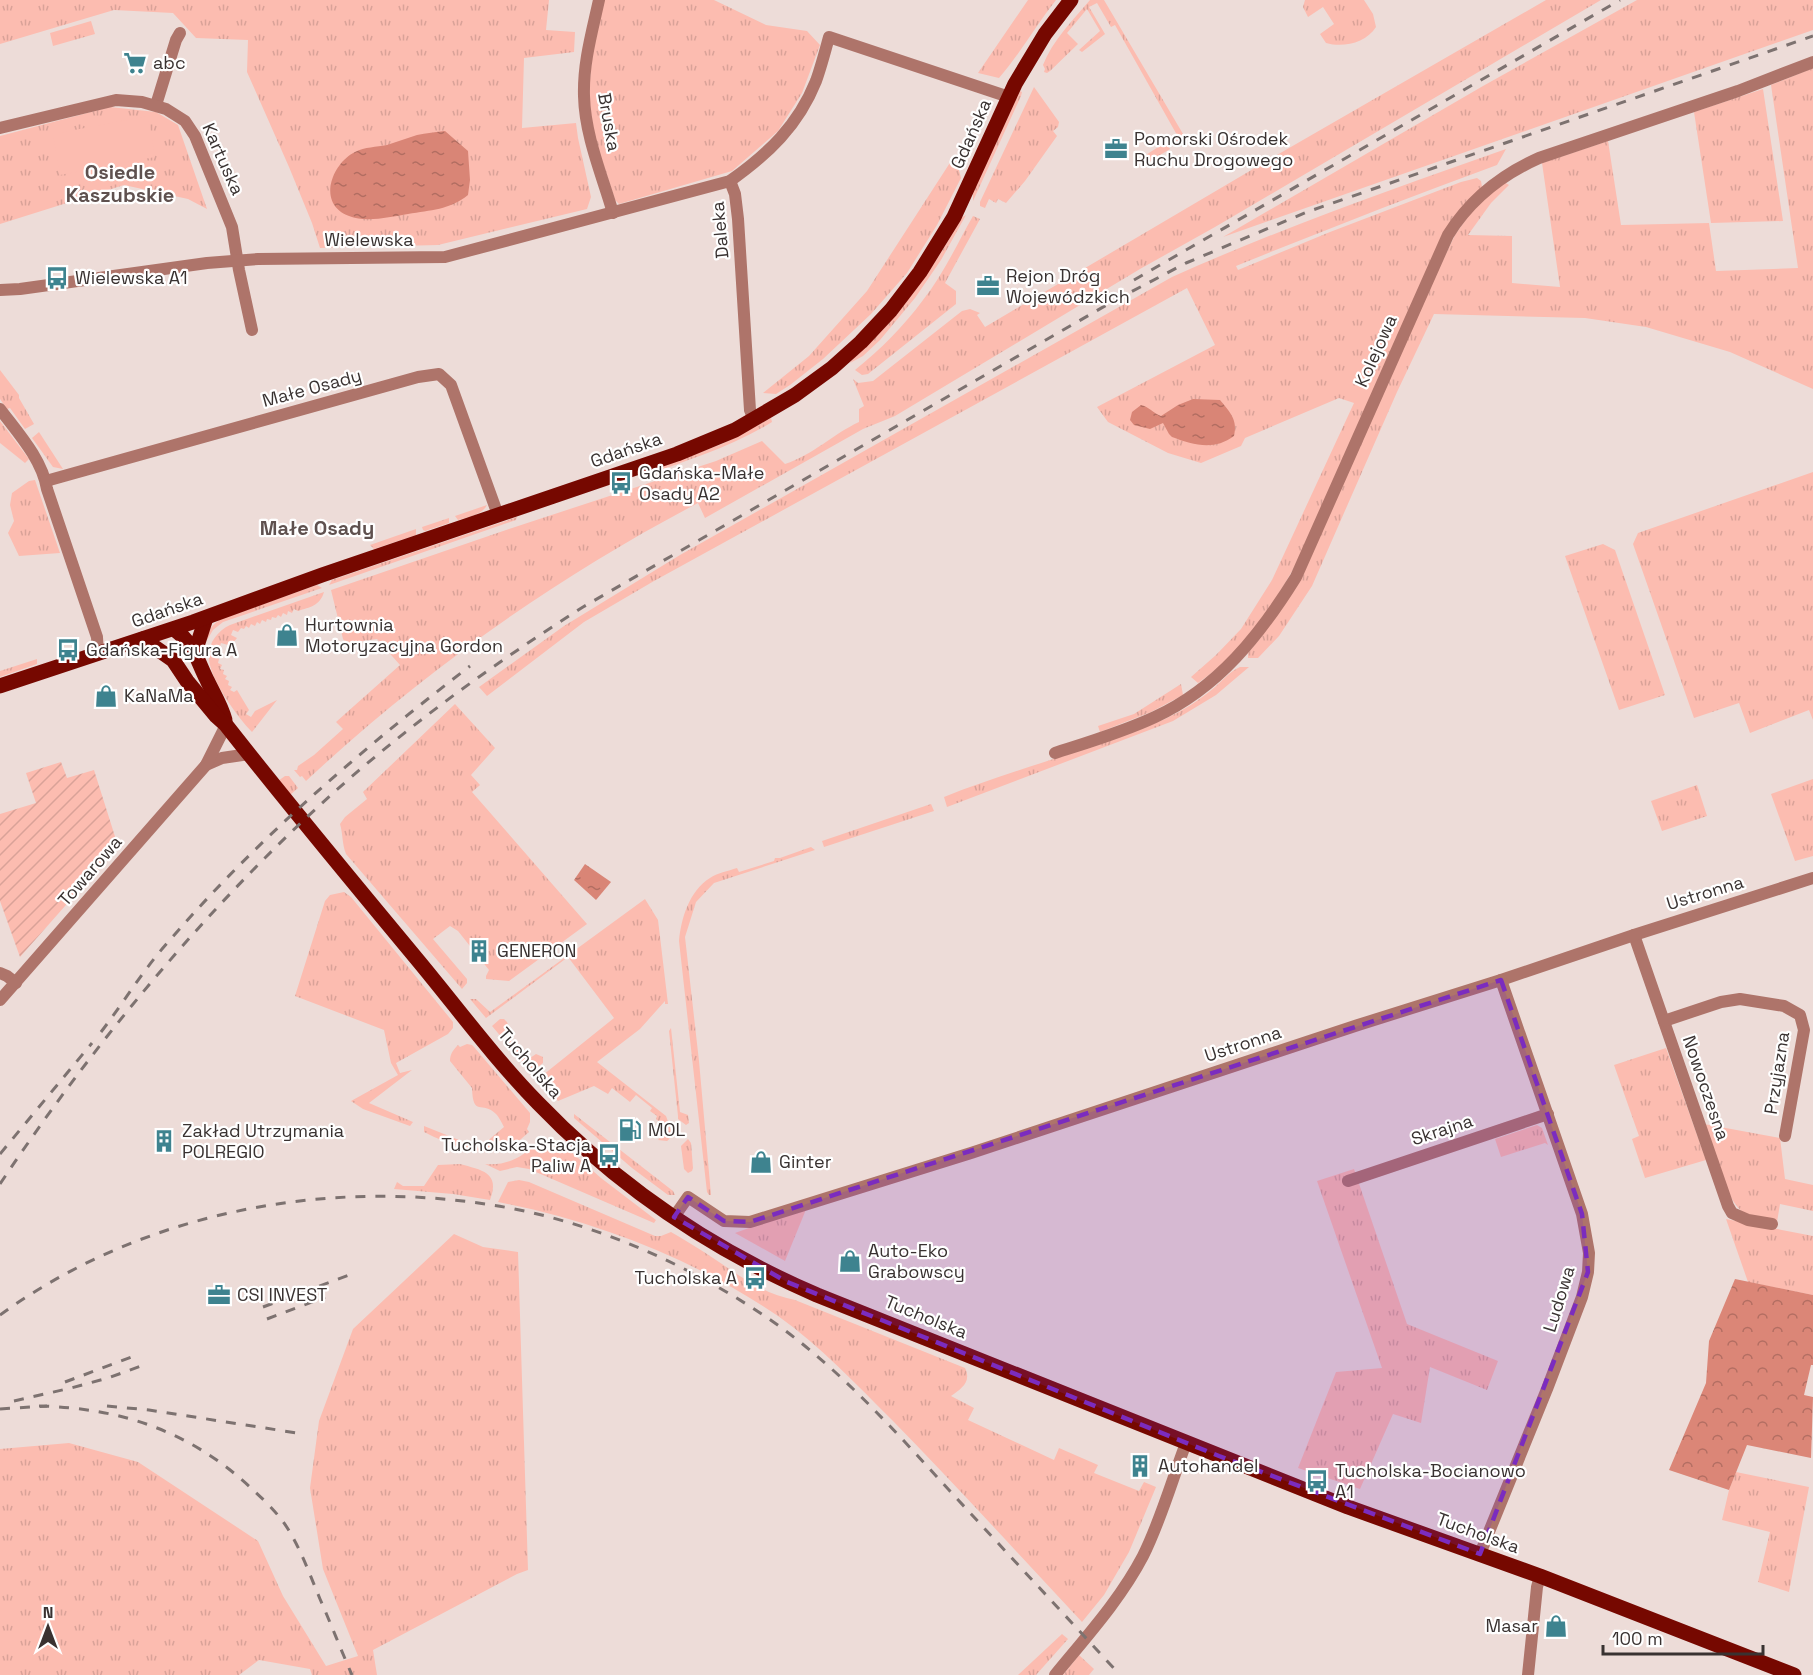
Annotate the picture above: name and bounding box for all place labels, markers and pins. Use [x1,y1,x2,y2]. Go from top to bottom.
supermarket icon: abc [122,50,148,76]
place label: abc [153,51,186,74]
place label: Pomorski Ośrodek Ruchu Drogowego [1134,127,1293,171]
office icon: Pomorski Ośrodek Ruchu Drogowego [1103,136,1129,162]
place label: Rejon Dróg Wojewódzkich [1006,264,1130,308]
bus stop icon: Wielewska A1 [44,265,70,291]
place label: Wielewska A1 [75,266,188,289]
office icon: Rejon Dróg Wojewódzkich [975,273,1001,299]
place label: Gdańska-Małe Osady A2 [639,461,764,505]
bus stop icon: Gdańska-Małe Osady A2 [608,470,634,496]
place label: Hurtownia Motoryzacyjna Gordon [305,613,503,657]
shop icon: Hurtownia Motoryzacyjna Gordon [274,622,300,648]
bus stop icon: Gdańska-Figura A [55,637,81,663]
place label: Gdańska-Figura A [86,638,237,661]
shop icon: KaNaMa [93,683,119,709]
place label: KaNaMa [124,684,194,707]
building icon: GENERON [466,938,492,964]
place label: GENERON [497,939,576,962]
fuel station icon: MOL [617,1117,643,1143]
place label: MOL [648,1118,686,1141]
place label: Zakład Utrzymania POLREGIO [182,1119,344,1163]
building icon: Zakład Utrzymania POLREGIO [151,1128,177,1154]
place label: Tucholska-Stacja Paliw A [441,1133,591,1177]
bus stop icon: Tucholska-Stacja Paliw A [596,1142,622,1168]
shop icon: Ginter [748,1149,774,1175]
place label: Ginter [779,1150,832,1173]
place label: Auto-Eko Grabowscy [868,1239,965,1283]
shop icon: Auto-Eko Grabowscy [837,1248,863,1274]
bus stop icon: Tucholska A [742,1265,768,1291]
place label: Tucholska A [634,1266,737,1289]
office icon: CSI INVEST [206,1282,232,1308]
place label: CSI INVEST [237,1283,328,1306]
building icon: Autohandel [1127,1453,1153,1479]
place label: Autohandel [1158,1454,1259,1477]
place label: Tucholska-Bocianowo A1 [1335,1459,1526,1503]
bus stop icon: Tucholska-Bocianowo A1 [1304,1468,1330,1494]
shop icon: Masar [1543,1613,1569,1639]
place label: Masar [1486,1614,1538,1637]

